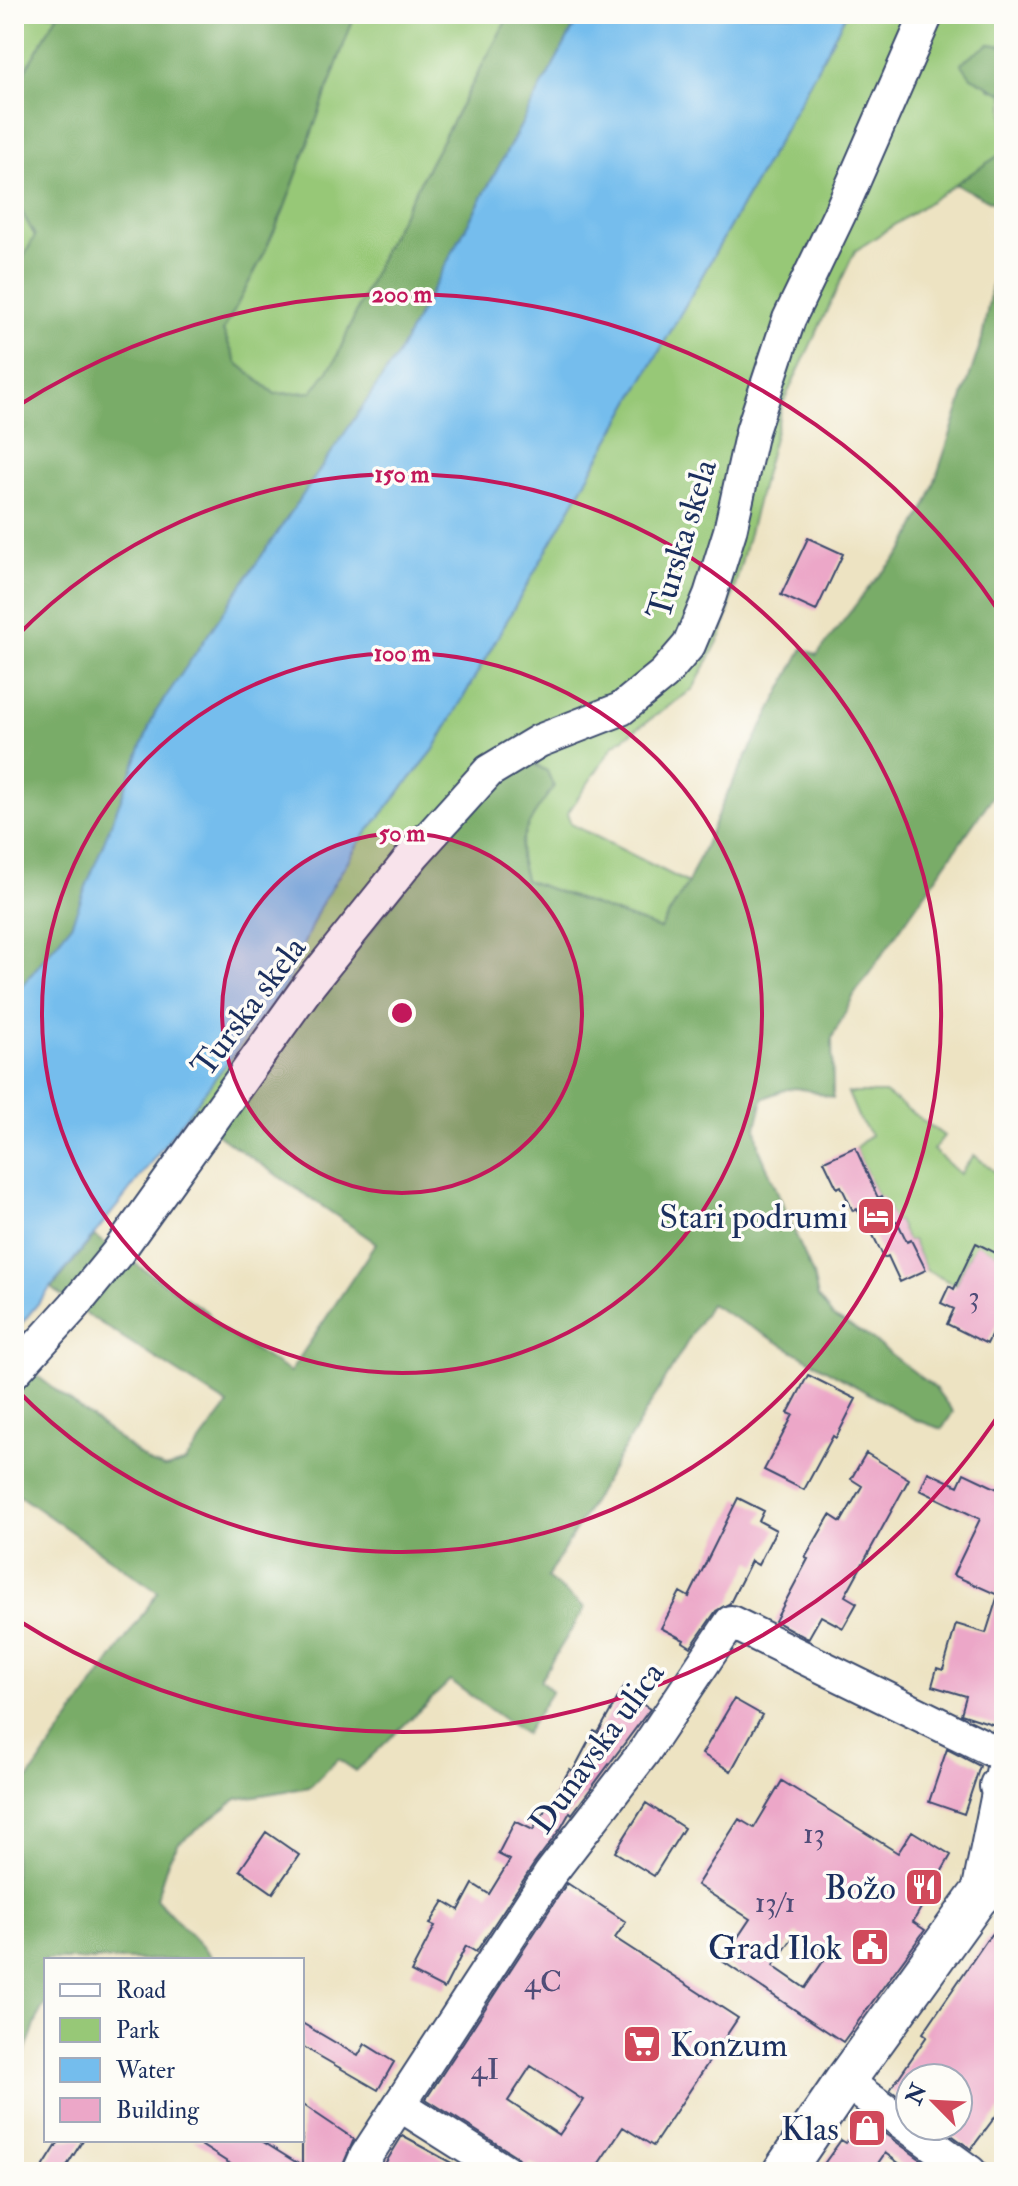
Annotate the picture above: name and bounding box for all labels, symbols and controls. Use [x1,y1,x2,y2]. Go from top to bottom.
text: 200 m [372,279,433,310]
street label: Turska skela [638,453,727,625]
text: 150 m [375,459,430,490]
text: 100 m [374,638,431,669]
text: 50 m [379,818,426,849]
street label: Turska skela [182,927,317,1086]
centre of rings [388,999,416,1027]
hotel icon: Stari podrumi [855,1195,897,1237]
place label: Stari podrumi [659,1196,848,1239]
house number: 3 [968,1278,980,1315]
street label: Dunavska ulica [520,1652,675,1842]
house number: 13 [803,1815,825,1852]
restaurant icon: Božo [903,1866,945,1908]
place label: Božo [825,1867,896,1910]
house number: 13/1 [755,1884,795,1921]
public building icon: Grad Ilok [849,1926,891,1968]
place label: Grad Ilok [708,1927,842,1970]
legend [44,1958,304,2142]
house number: 4C [524,1964,562,2001]
text: Road [116,1975,166,2006]
text: Park [116,2015,160,2046]
supermarket icon: Konzum [621,2023,663,2065]
place label: Konzum [670,2024,788,2067]
house number: 4I [471,2051,499,2088]
text: Water [115,2055,175,2086]
north arrow [894,2062,974,2142]
text: N [899,2079,934,2110]
text: Building [116,2095,200,2126]
shop icon: Klas [846,2107,888,2149]
place label: Klas [781,2108,839,2151]

